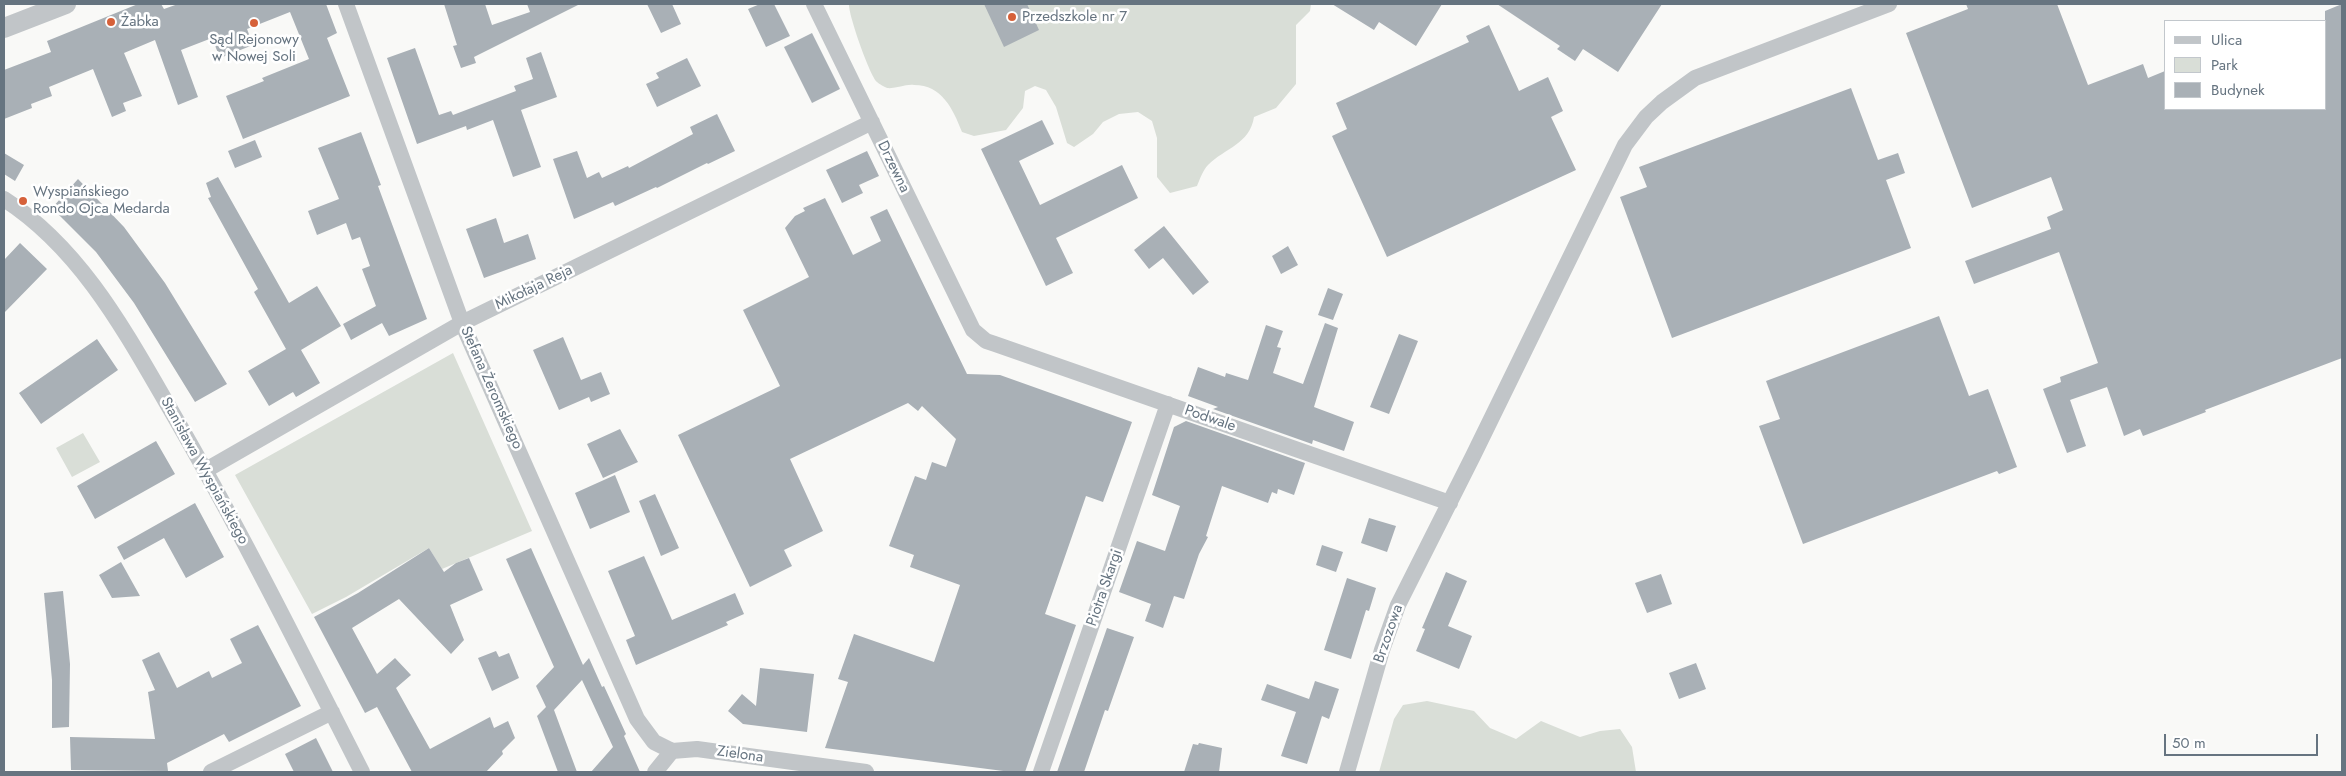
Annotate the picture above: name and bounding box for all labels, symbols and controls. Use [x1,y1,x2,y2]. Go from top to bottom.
place label: Przedszkole nr 7 [1022,8,1127,26]
marker: Przedszkole nr 7 [1006,11,1018,23]
place label: Żabka [121,13,159,31]
marker: Żabka [105,16,117,28]
marker: Sąd Rejonowy w Nowej Soli [248,17,260,29]
legend [2164,20,2326,110]
text: Ulica [2211,29,2242,51]
place label: Sąd Rejonowy w Nowej Soli [209,31,299,66]
text: Park [2211,54,2238,76]
text: Budynek [2211,79,2265,101]
street label: Drzewna [873,138,913,196]
place label: Wyspiańskiego Rondo Ojca Medarda [33,183,170,218]
marker: Wyspiańskiego Rondo Ojca Medarda [17,195,29,207]
street label: Mikołaja Reja [492,262,576,314]
street label: Stefana Żeromskiego [456,324,526,452]
street label: Stanisława Wyspiańskiego [156,394,252,548]
street label: Podwale [1182,402,1238,436]
street label: Piotra Skargi [1083,547,1127,629]
street label: Brzozowa [1371,602,1407,666]
scale bar [2166,724,2320,756]
text: 50 m [2172,732,2206,754]
street label: Zielona [716,743,764,767]

